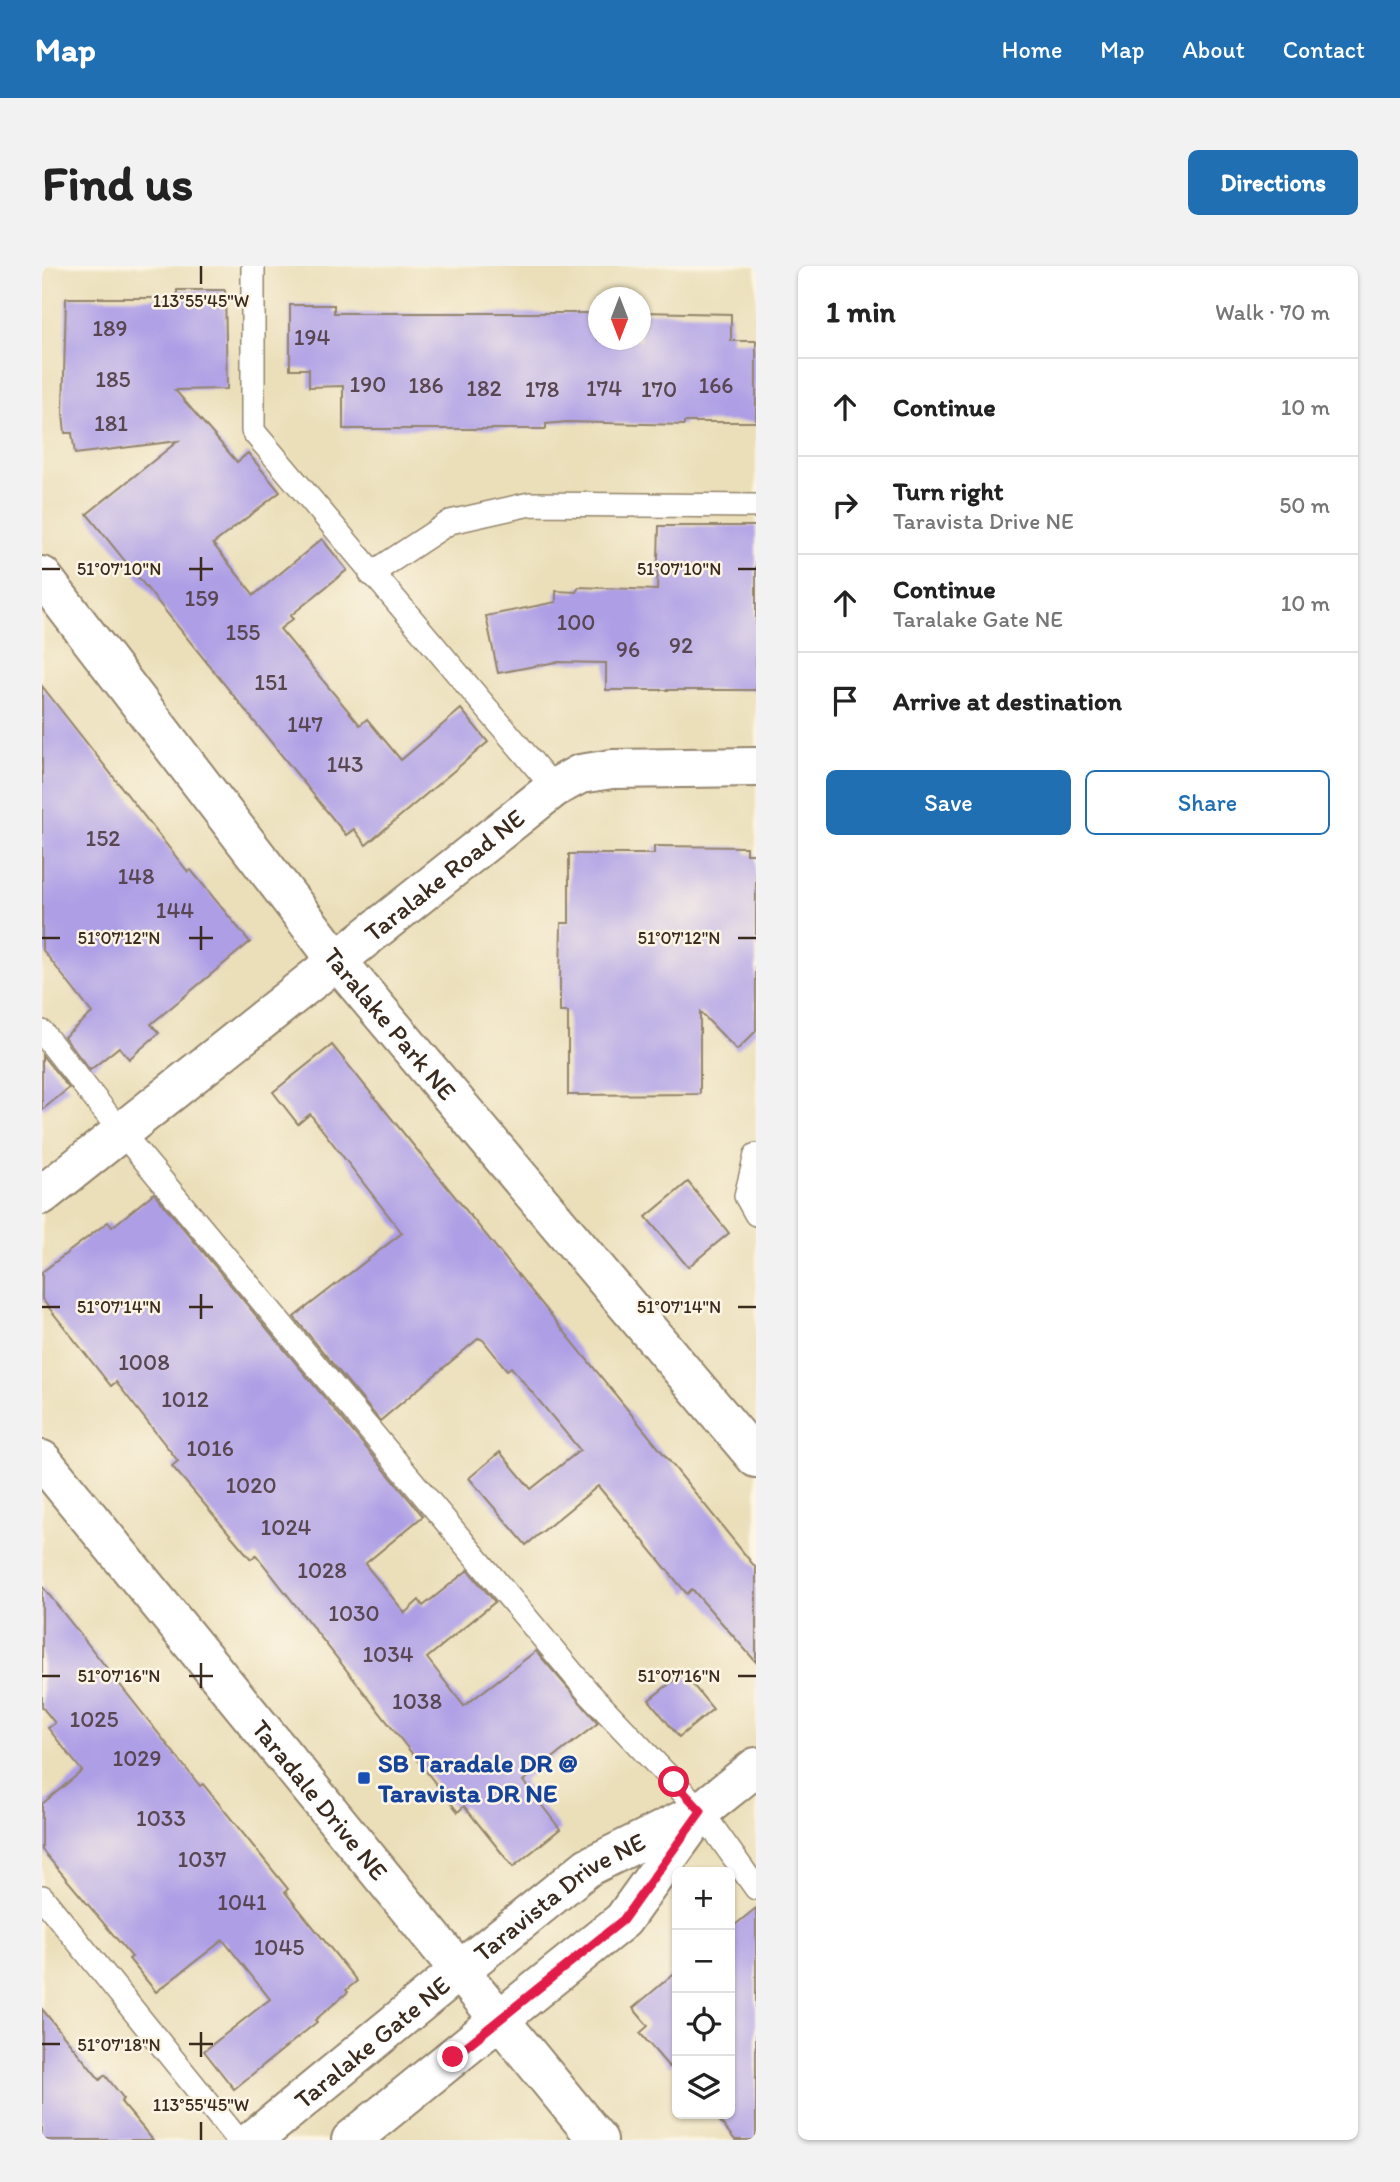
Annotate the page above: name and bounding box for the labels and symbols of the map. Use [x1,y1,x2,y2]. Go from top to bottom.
north arrow [588,287,651,350]
text: 113°55'45"W [153,290,249,312]
house number: 189 [92,314,128,342]
house number: 194 [294,323,330,351]
house number: 185 [95,365,131,393]
house number: 190 [350,370,386,398]
house number: 186 [408,371,444,399]
house number: 166 [698,371,734,399]
house number: 182 [466,374,502,402]
house number: 174 [586,374,622,402]
house number: 178 [525,375,559,403]
house number: 170 [641,375,677,403]
house number: 181 [94,409,128,437]
text: 51°07'10"N [77,558,161,580]
text: 51°07'10"N [637,558,721,580]
house number: 159 [185,584,219,612]
house number: 100 [556,608,596,636]
house number: 155 [226,618,260,646]
house number: 92 [669,631,693,659]
house number: 96 [616,635,640,663]
house number: 151 [254,668,288,696]
house number: 147 [287,710,323,738]
house number: 143 [326,750,364,778]
street label: Taralake Road NE [358,802,531,949]
house number: 152 [86,824,120,852]
house number: 148 [117,862,155,890]
house number: 144 [156,896,194,924]
text: 51°07'12"N [77,927,161,949]
text: 51°07'12"N [637,927,721,949]
street label: Taralake Park NE [316,941,463,1107]
text: 51°07'14"N [77,1296,161,1318]
text: 51°07'14"N [637,1296,721,1318]
house number: 1008 [118,1348,170,1376]
house number: 1012 [161,1385,209,1413]
house number: 1016 [186,1434,234,1462]
house number: 1020 [225,1471,277,1499]
house number: 1024 [261,1513,312,1541]
house number: 1028 [297,1556,347,1584]
house number: 1030 [328,1599,380,1627]
house number: 1034 [362,1640,414,1668]
text: 51°07'16"N [77,1665,161,1687]
text: 51°07'16"N [637,1665,721,1687]
house number: 1038 [392,1687,442,1715]
house number: 1025 [69,1705,119,1733]
street label: Taradale Drive NE [245,1713,395,1887]
house number: 1029 [113,1744,161,1772]
place label: SB Taradale DR @ Taravista DR NE [377,1747,578,1809]
route start [658,1766,689,1797]
marker: SB Taradale DR @ Taravista DR NE [356,1770,372,1786]
house number: 1033 [136,1804,186,1832]
street label: Taravista Drive NE [467,1825,651,1969]
house number: 1037 [178,1845,226,1873]
house number: 1041 [217,1888,267,1916]
house number: 1045 [254,1933,304,1961]
street label: Taralake Gate NE [288,1969,456,2116]
text: 51°07'18"N [77,2034,161,2056]
route end [437,2041,468,2072]
text: 113°55'45"W [153,2094,249,2116]

